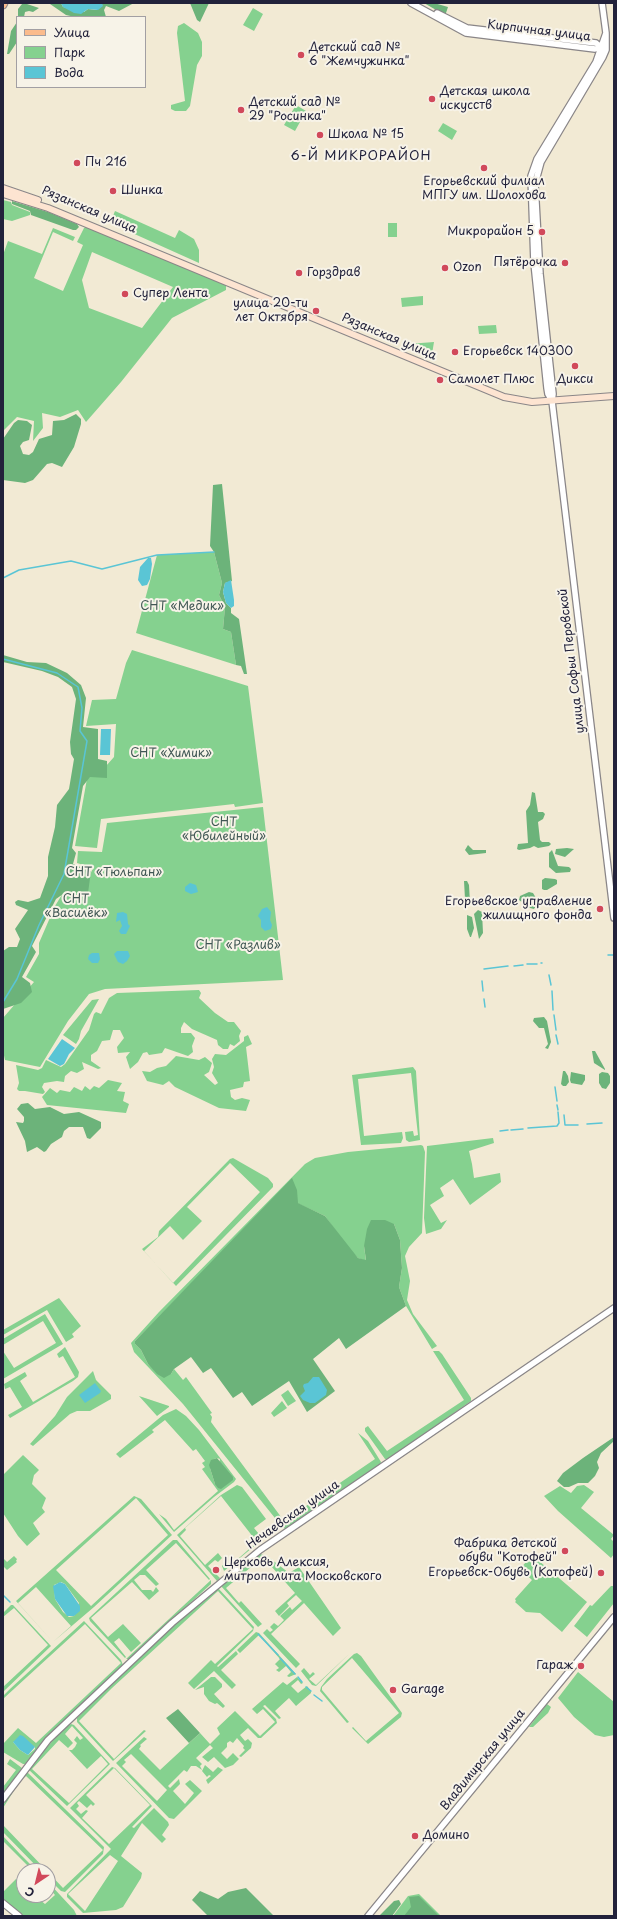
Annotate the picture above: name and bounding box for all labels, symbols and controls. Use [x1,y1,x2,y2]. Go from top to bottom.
legend [16,16,146,88]
street label: Кирпичная улица [487,18,591,44]
text: Улица [54,23,90,41]
place label: Детский сад № 6 "Жемчужинка" [309,41,409,69]
text: Парк [54,43,85,61]
marker: Детский сад № 6 "Жемчужинка" [296,50,306,60]
text: Вода [54,63,84,81]
place label: Детская школа искусств [440,85,530,113]
marker: Детская школа искусств [427,94,437,104]
place label: Детский сад № 29 "Росинка" [249,96,340,124]
marker: Детский сад № 29 "Росинка" [236,105,246,115]
place label: Школа № 15 [328,128,404,142]
marker: Школа № 15 [315,130,325,140]
district label: 6-Й МИКРОРАЙОН [290,148,432,164]
place label: Пч 216 [85,156,127,170]
marker: Пч 216 [72,158,82,168]
marker: Егорьевский филиал МПГУ им. Шолохова [479,163,489,173]
place label: Егорьевский филиал МПГУ им. Шолохова [422,175,546,203]
street label: Рязанская улица [39,184,139,236]
place label: Шинка [121,184,163,198]
marker: Шинка [108,186,118,196]
place label: Микрорайон 5 [447,225,534,239]
marker: Микрорайон 5 [537,227,547,237]
place label: Пятёрочка [494,256,557,270]
marker: Пятёрочка [560,258,570,268]
place label: Ozon [453,261,482,275]
marker: Ozon [440,263,450,273]
place label: Горздрав [307,266,360,280]
marker: Горздрав [294,268,304,278]
place label: Супер Лента [133,287,208,301]
marker: Супер Лента [120,289,130,299]
place label: улица 20-ти лет Октября [233,297,308,325]
marker: улица 20-ти лет Октября [311,306,321,316]
street label: Рязанская улица [339,311,439,363]
place label: Егорьевск 140300 [463,345,573,359]
marker: Егорьевск 140300 [450,347,460,357]
marker: Дикси [570,361,580,371]
place label: Самолет Плюс [448,373,535,387]
place label: Дикси [557,373,593,387]
marker: Самолет Плюс [435,375,445,385]
street label: улица Софьи Перовской [556,588,588,734]
park label: СНТ «Медик» [140,600,224,614]
park label: СНТ «Химик» [130,747,212,761]
park label: СНТ «Юбилейный» [182,816,266,844]
park label: СНТ «Тюльпан» [66,866,162,880]
park label: СНТ «Василёк» [44,893,108,921]
place label: Егорьевское управление жилищного фонда [445,895,592,923]
marker: Егорьевское управление жилищного фонда [595,904,605,914]
park label: СНТ «Разлив» [195,939,281,953]
street label: Нечаевская улица [244,1478,342,1552]
place label: Фабрика детской обуви "Котофей" [454,1537,557,1565]
marker: Фабрика детской обуви "Котофей" [560,1546,570,1556]
place label: Церковь Алексия, митрополита Московского [224,1556,382,1584]
marker: Церковь Алексия, митрополита Московского [211,1565,221,1575]
place label: Егорьевск-Обувь (Котофей) [428,1566,593,1580]
marker: Егорьевск-Обувь (Котофей) [596,1568,606,1578]
place label: Гараж [536,1659,573,1673]
marker: Гараж [576,1661,586,1671]
place label: Garage [401,1683,444,1697]
marker: Garage [388,1685,398,1695]
street label: Владимирская улица [438,1707,528,1813]
place label: Домино [423,1829,469,1843]
marker: Домино [410,1831,420,1841]
north arrow [16,1863,56,1903]
text: С [21,1883,38,1902]

